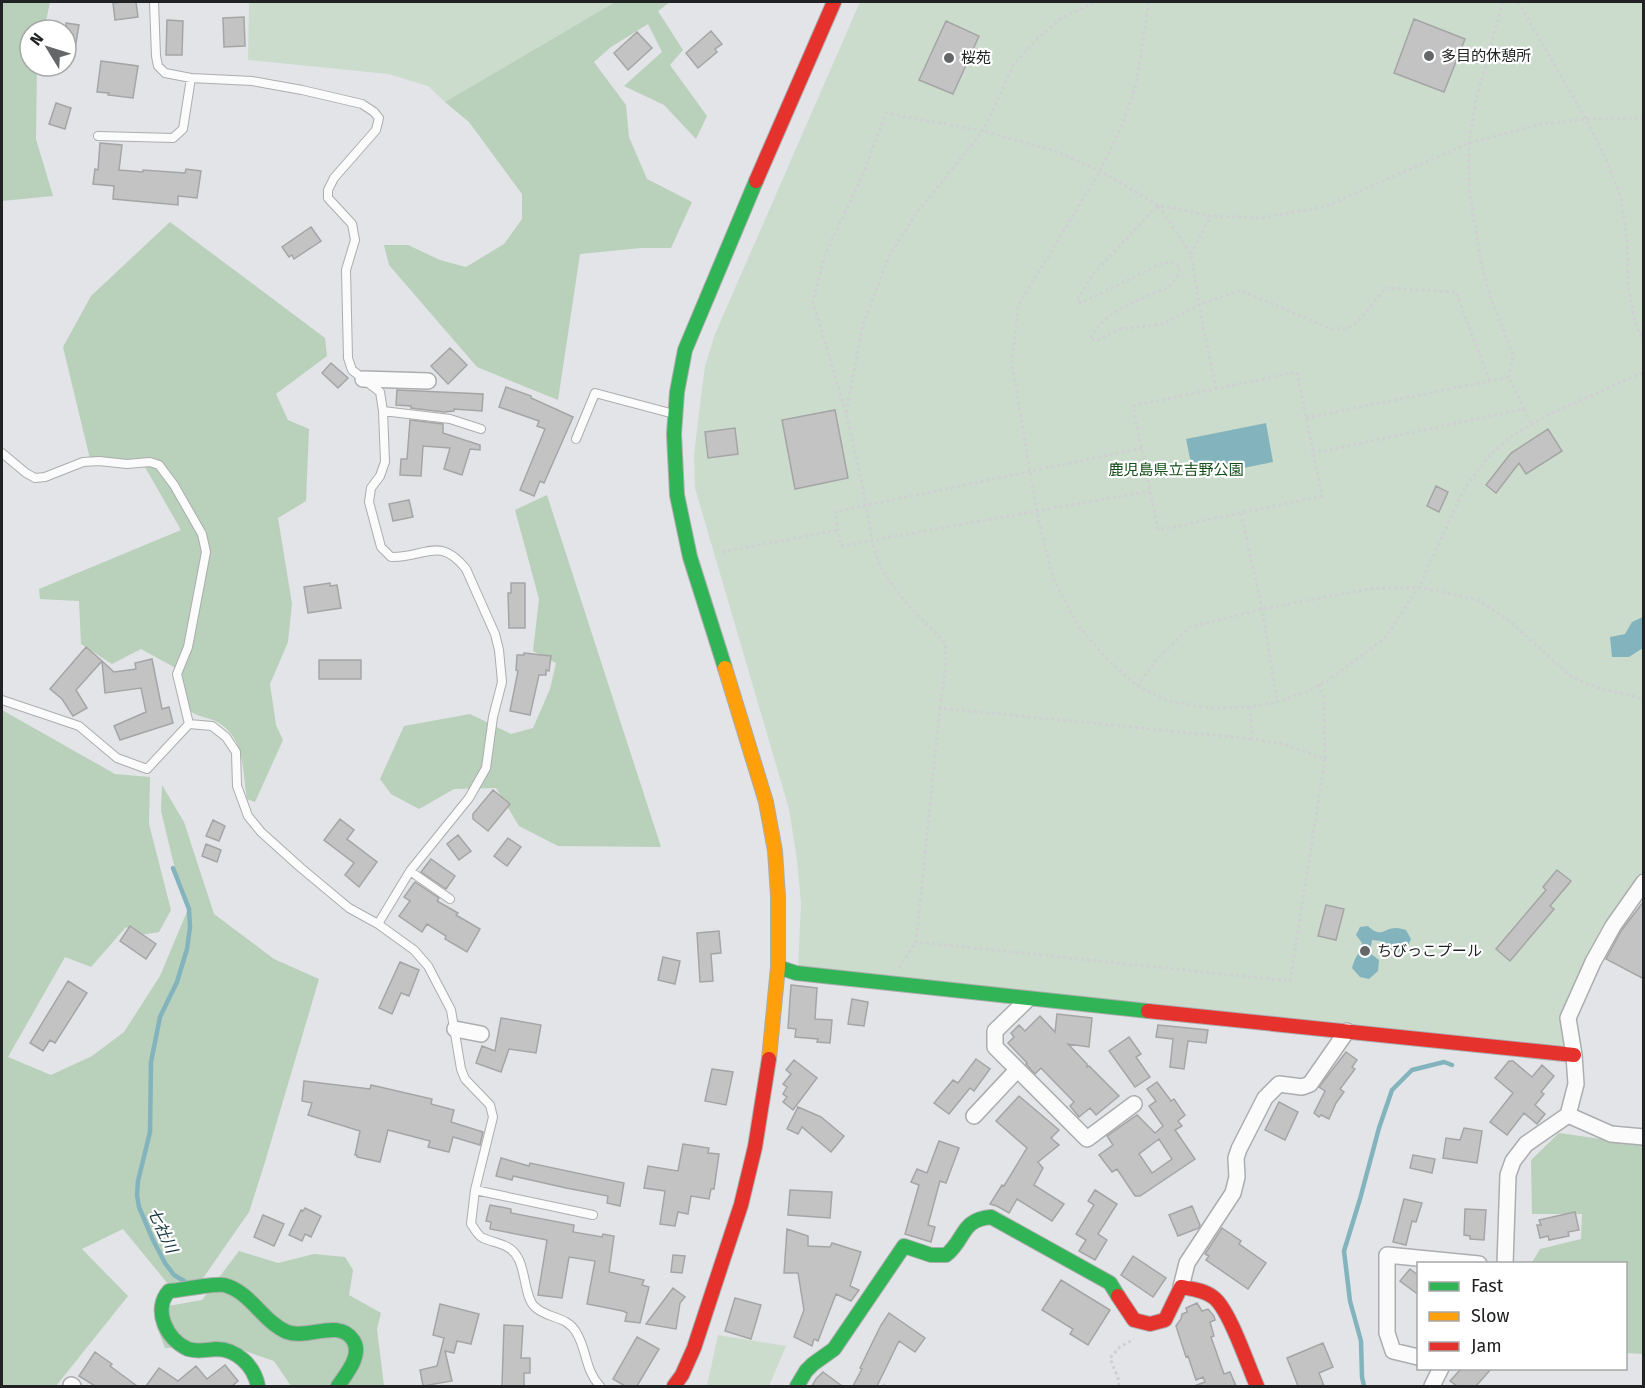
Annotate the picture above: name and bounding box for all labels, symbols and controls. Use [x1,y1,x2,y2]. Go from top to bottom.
north arrow [18,18,78,78]
text: N [26,29,47,49]
place label: 多目的休憩所 [1441,47,1531,65]
place label: 桜苑 [961,49,991,67]
marker: 多目的休憩所 [1422,49,1436,63]
marker: 桜苑 [942,51,956,65]
park label: 鹿児島県立吉野公園 [1108,461,1244,479]
place label: ちびっこプール [1377,942,1482,960]
marker: ちびっこプール [1358,944,1372,958]
water label: 七社川 [144,1204,182,1258]
legend [1417,1262,1627,1370]
text: Fast [1471,1275,1504,1297]
text: Slow [1471,1305,1510,1327]
text: Jam [1471,1335,1502,1357]

